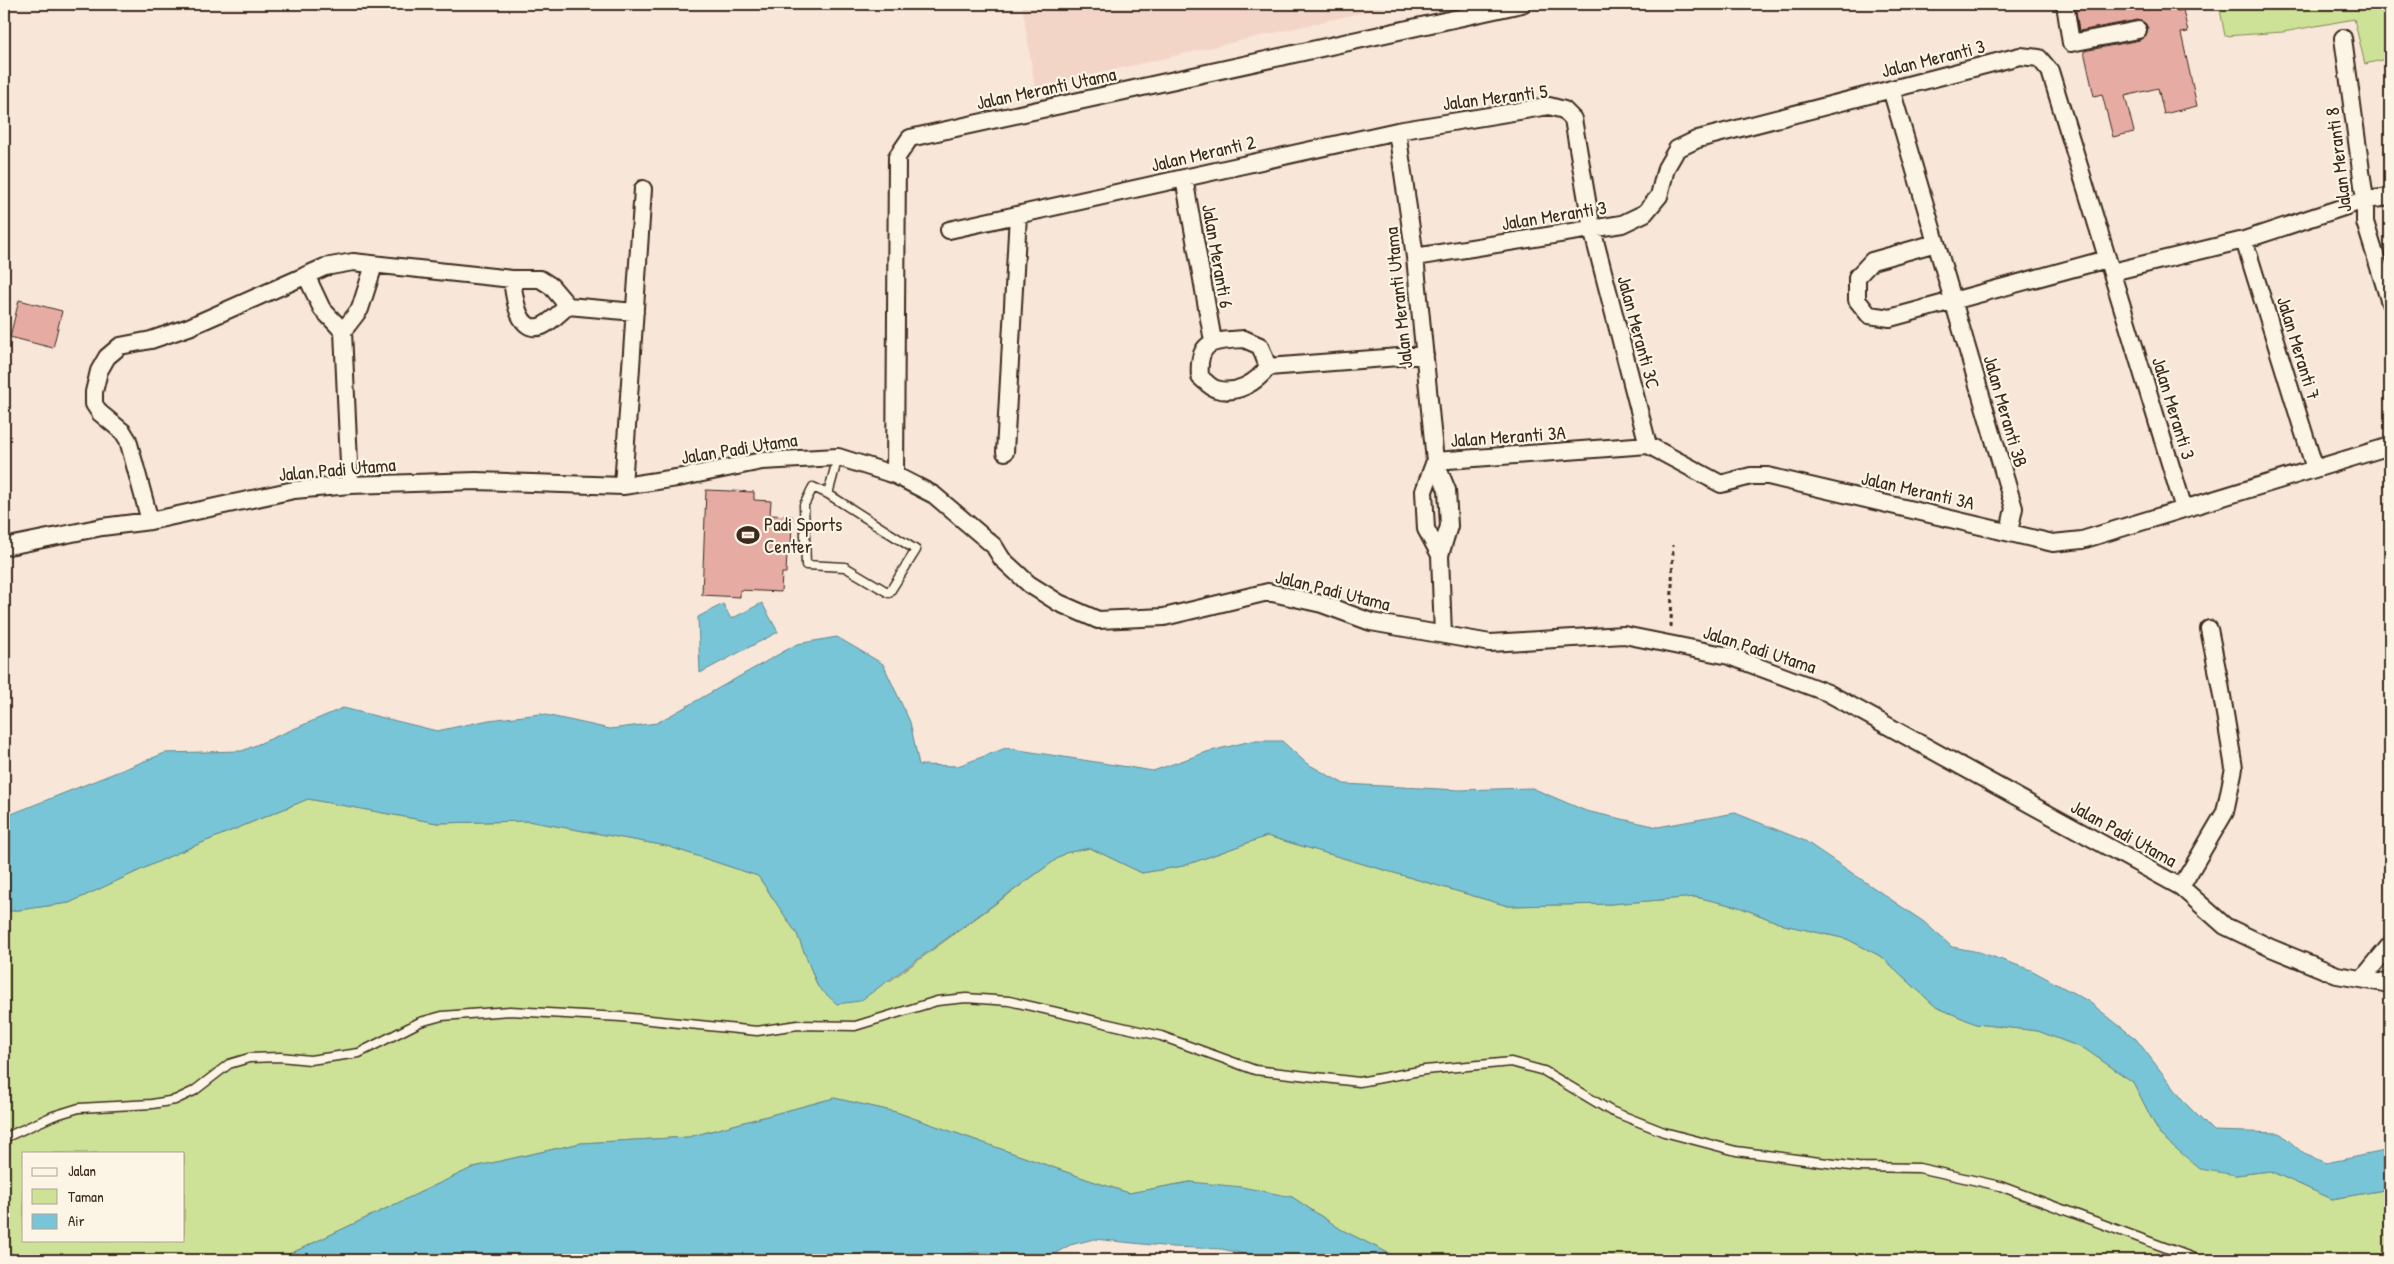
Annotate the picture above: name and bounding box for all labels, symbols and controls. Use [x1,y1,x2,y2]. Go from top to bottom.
street label: Jalan Meranti 3 [1879,33,1987,83]
street label: Jalan Meranti Utama [974,60,1119,115]
street label: Jalan Meranti 5 [1441,78,1549,116]
street label: Jalan Meranti 8 [2319,106,2357,214]
street label: Jalan Meranti 2 [1148,128,1258,178]
street label: Jalan Meranti 3 [1500,194,1608,236]
street label: Jalan Meranti 6 [1196,202,1240,310]
street label: Jalan Meranti Utama [1378,225,1418,370]
street label: Jalan Meranti 3C [1611,272,1667,392]
street label: Jalan Meranti 7 [2271,293,2327,403]
street label: Jalan Meranti 3B [1978,352,2034,470]
street label: Jalan Meranti 3 [2146,354,2202,462]
street label: Jalan Meranti 3A [1450,419,1566,453]
street label: Jalan Padi Utama [679,426,800,470]
street label: Jalan Padi Utama [277,451,397,487]
street label: Jalan Meranti 3A [1859,464,1977,516]
place label: Padi Sports Center [764,511,842,559]
sports icon: Padi Sports Center [735,522,761,548]
street label: Jalan Padi Utama [1273,563,1394,617]
street label: Jalan Padi Utama [1700,619,1820,680]
street label: Jalan Padi Utama [2066,793,2182,873]
legend [22,1152,185,1242]
text: Jalan [68,1160,96,1181]
text: Taman [68,1186,104,1207]
text: Air [68,1210,85,1231]

